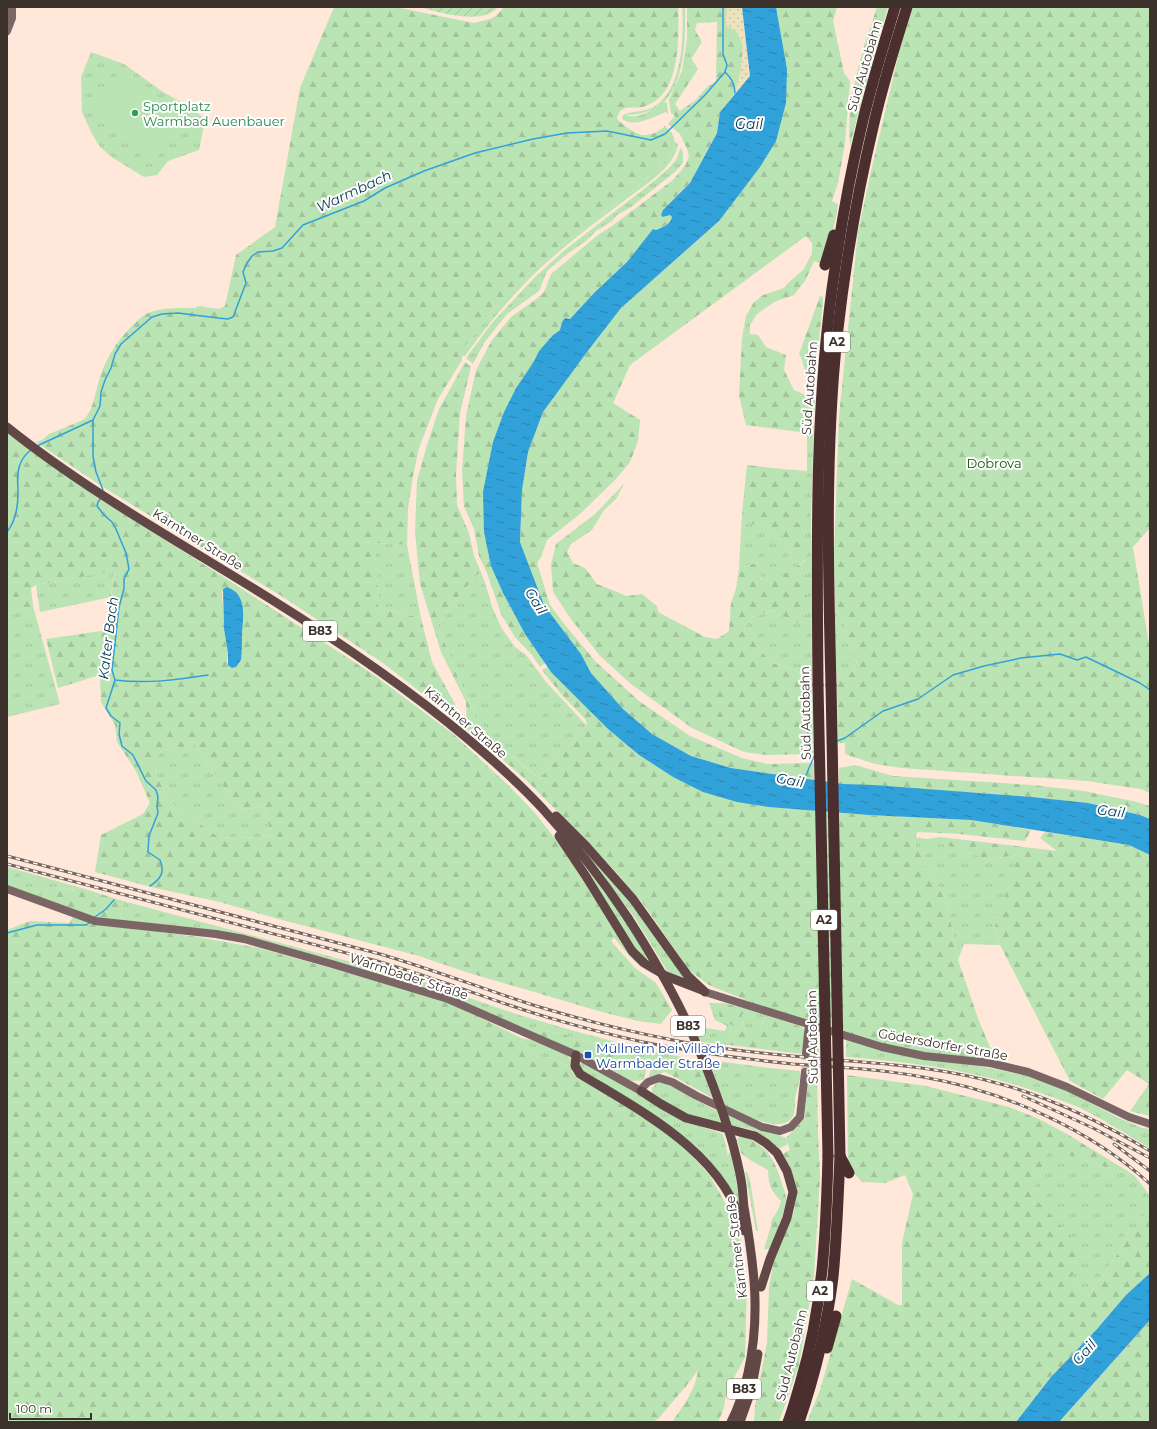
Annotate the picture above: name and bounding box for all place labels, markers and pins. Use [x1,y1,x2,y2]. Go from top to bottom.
place label: Sportplatz Warmbad Auenbauer [143,98,285,129]
marker: Sportplatz Warmbad Auenbauer [130,108,140,118]
place label: Müllnern bei Villach Warmbader Straße [596,1040,725,1071]
marker: Müllnern bei Villach Warmbader Straße [583,1050,593,1060]

